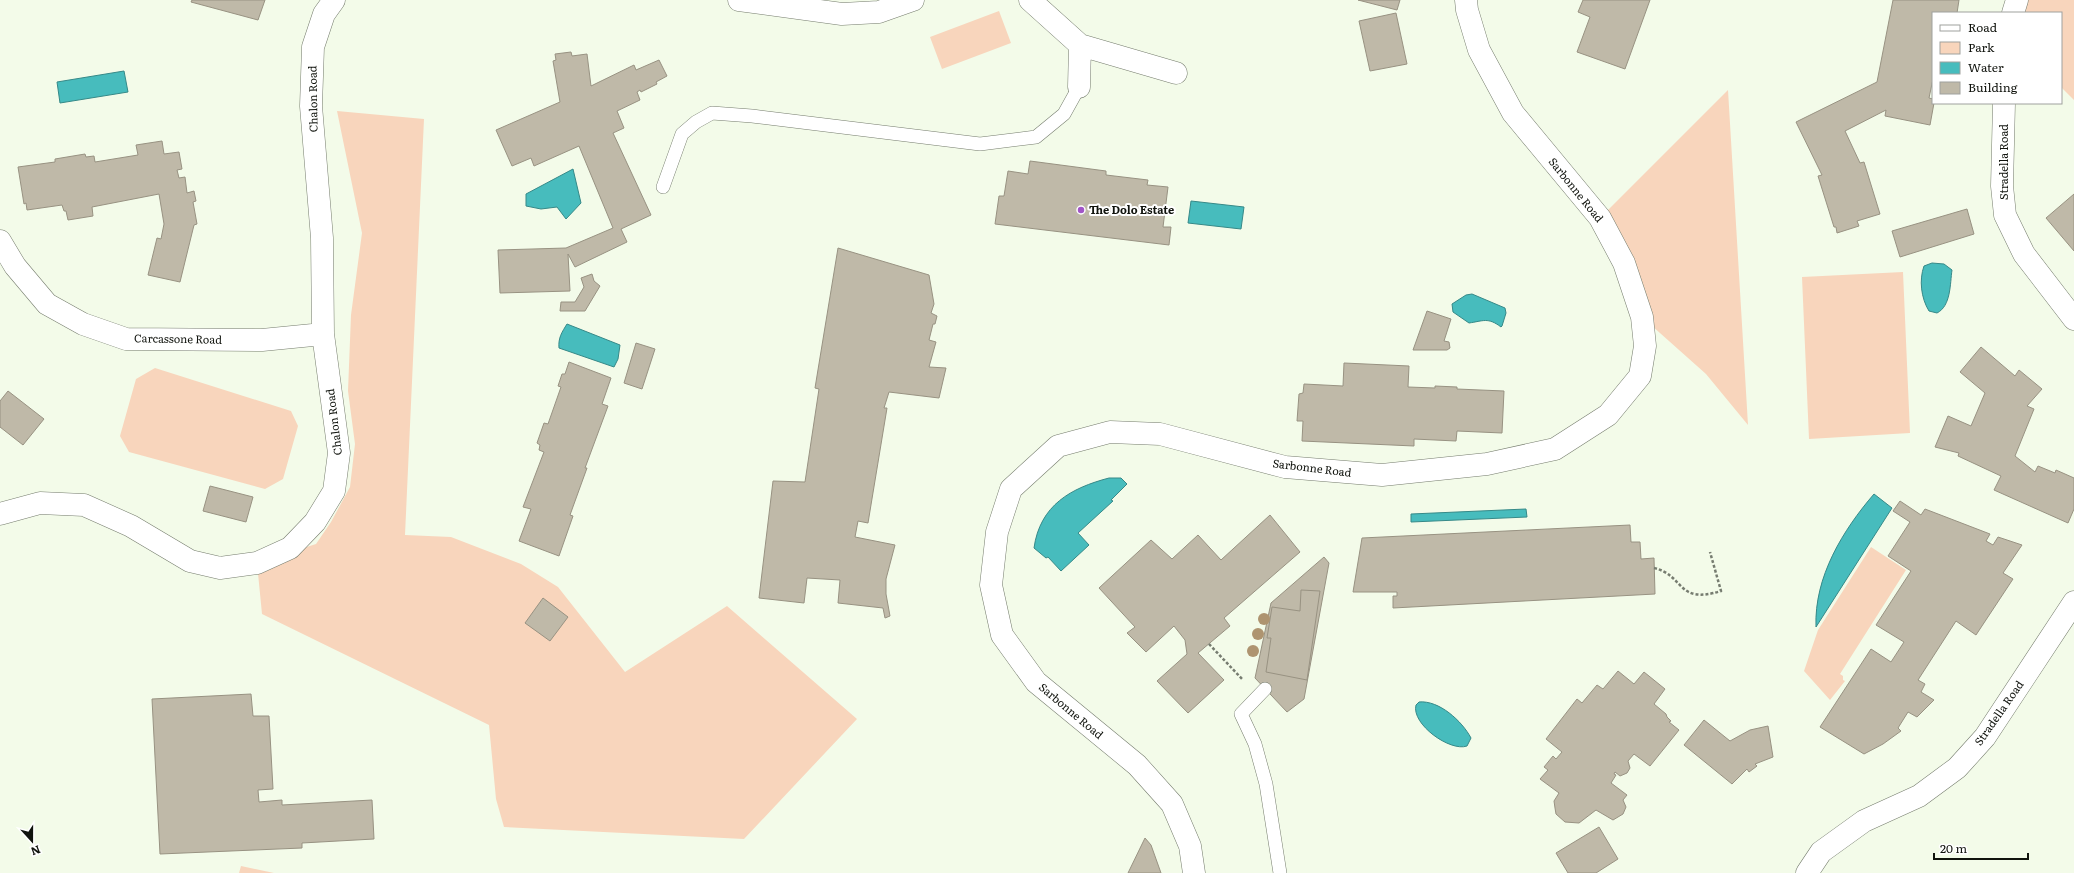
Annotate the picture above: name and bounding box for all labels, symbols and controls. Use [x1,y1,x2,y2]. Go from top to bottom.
legend [1932,12,2062,104]
text: Road [1968,18,1998,36]
text: Park [1968,38,1995,56]
text: Water [1968,58,2004,76]
street label: Chalon Road [303,65,321,133]
text: Building [1968,78,2018,96]
street label: Stradella Road [1995,124,2011,200]
street label: Sarbonne Road [1546,154,1608,225]
place label: The Dolo Estate [1089,201,1174,217]
marker: The Dolo Estate [1076,205,1086,215]
street label: Carcassone Road [134,329,222,347]
street label: Chalon Road [321,388,345,456]
street label: Sarbonne Road [1272,454,1353,480]
street label: Stradella Road [1970,676,2027,748]
street label: Sarbonne Road [1036,679,1107,742]
north arrow [12,821,52,861]
scale bar [1934,835,2028,861]
text: 20 m [1940,839,1967,857]
text: N [29,842,43,860]

